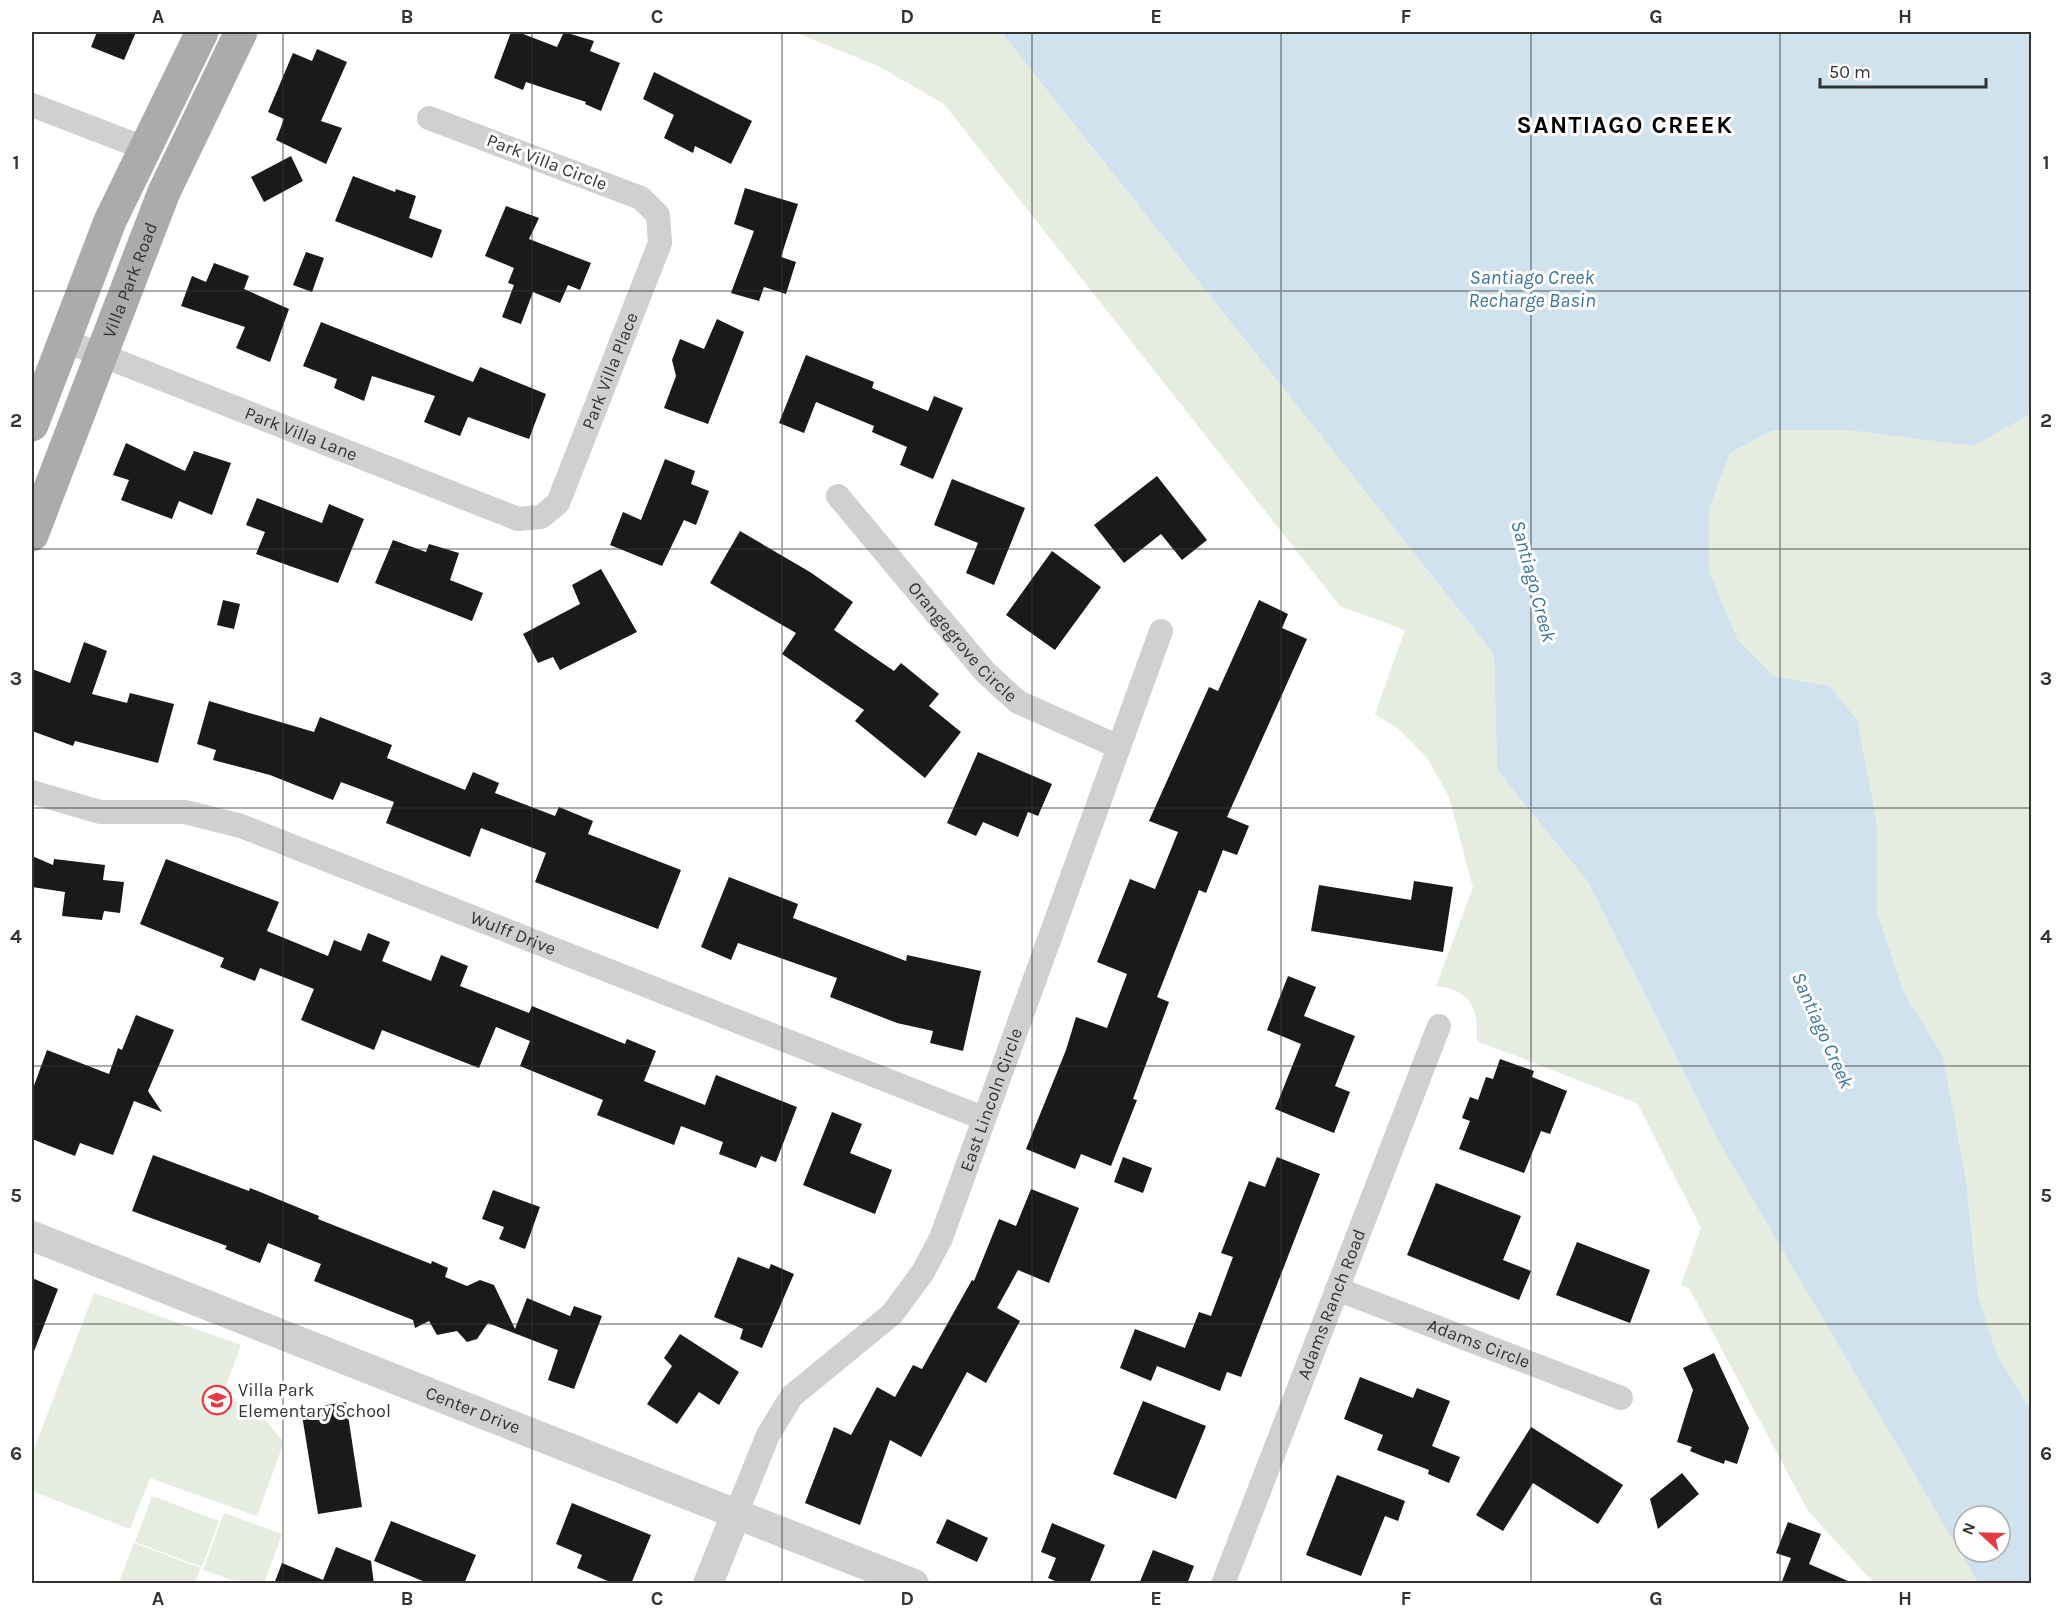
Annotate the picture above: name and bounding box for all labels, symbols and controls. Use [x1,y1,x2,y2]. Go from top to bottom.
text: A [152,5,165,28]
text: B [401,5,413,28]
text: C [651,5,663,28]
text: D [900,5,914,28]
text: E [1150,5,1162,28]
text: F [1401,5,1412,28]
text: G [1649,5,1663,28]
text: H [1898,5,1912,28]
scale bar [1820,51,1986,89]
text: 50 m [1829,61,1871,83]
district label: SANTIAGO CREEK [1517,111,1733,139]
street label: Park Villa Circle [484,129,610,195]
text: 1 [12,151,20,174]
text: 1 [2042,151,2050,174]
street label: Villa Park Road [98,219,162,341]
water label: Santiago Creek Recharge Basin [1468,266,1596,312]
street label: Park Villa Place [577,309,643,433]
street label: Park Villa Lane [242,402,361,466]
text: 2 [10,409,22,432]
text: 2 [2040,409,2052,432]
water label: Santiago Creek [1506,518,1561,645]
street label: Orangegrove Circle [903,577,1022,707]
text: 3 [10,667,22,690]
text: 3 [2040,667,2052,690]
street label: Wulff Drive [467,906,559,960]
text: 4 [10,925,22,948]
text: 4 [2040,925,2052,948]
water label: Santiago Creek [1787,968,1859,1093]
street label: East Lincoln Circle [955,1025,1027,1175]
text: 5 [10,1184,22,1207]
text: 5 [2040,1184,2052,1207]
street label: Adams Ranch Road [1292,1226,1370,1382]
street label: Adams Circle [1425,1314,1533,1373]
place label: Villa Park Elementary School [238,1379,391,1422]
street label: Center Drive [422,1381,524,1439]
school or university icon: Villa Park Elementary School [201,1384,233,1416]
text: 6 [10,1442,22,1465]
text: 6 [2040,1442,2052,1465]
north arrow [1952,1504,2012,1564]
text: N [1958,1520,1980,1537]
text: A [152,1587,165,1610]
text: B [401,1587,413,1610]
text: C [651,1587,663,1610]
text: D [900,1587,914,1610]
text: E [1150,1587,1162,1610]
text: F [1401,1587,1412,1610]
text: G [1649,1587,1663,1610]
text: H [1898,1587,1912,1610]

